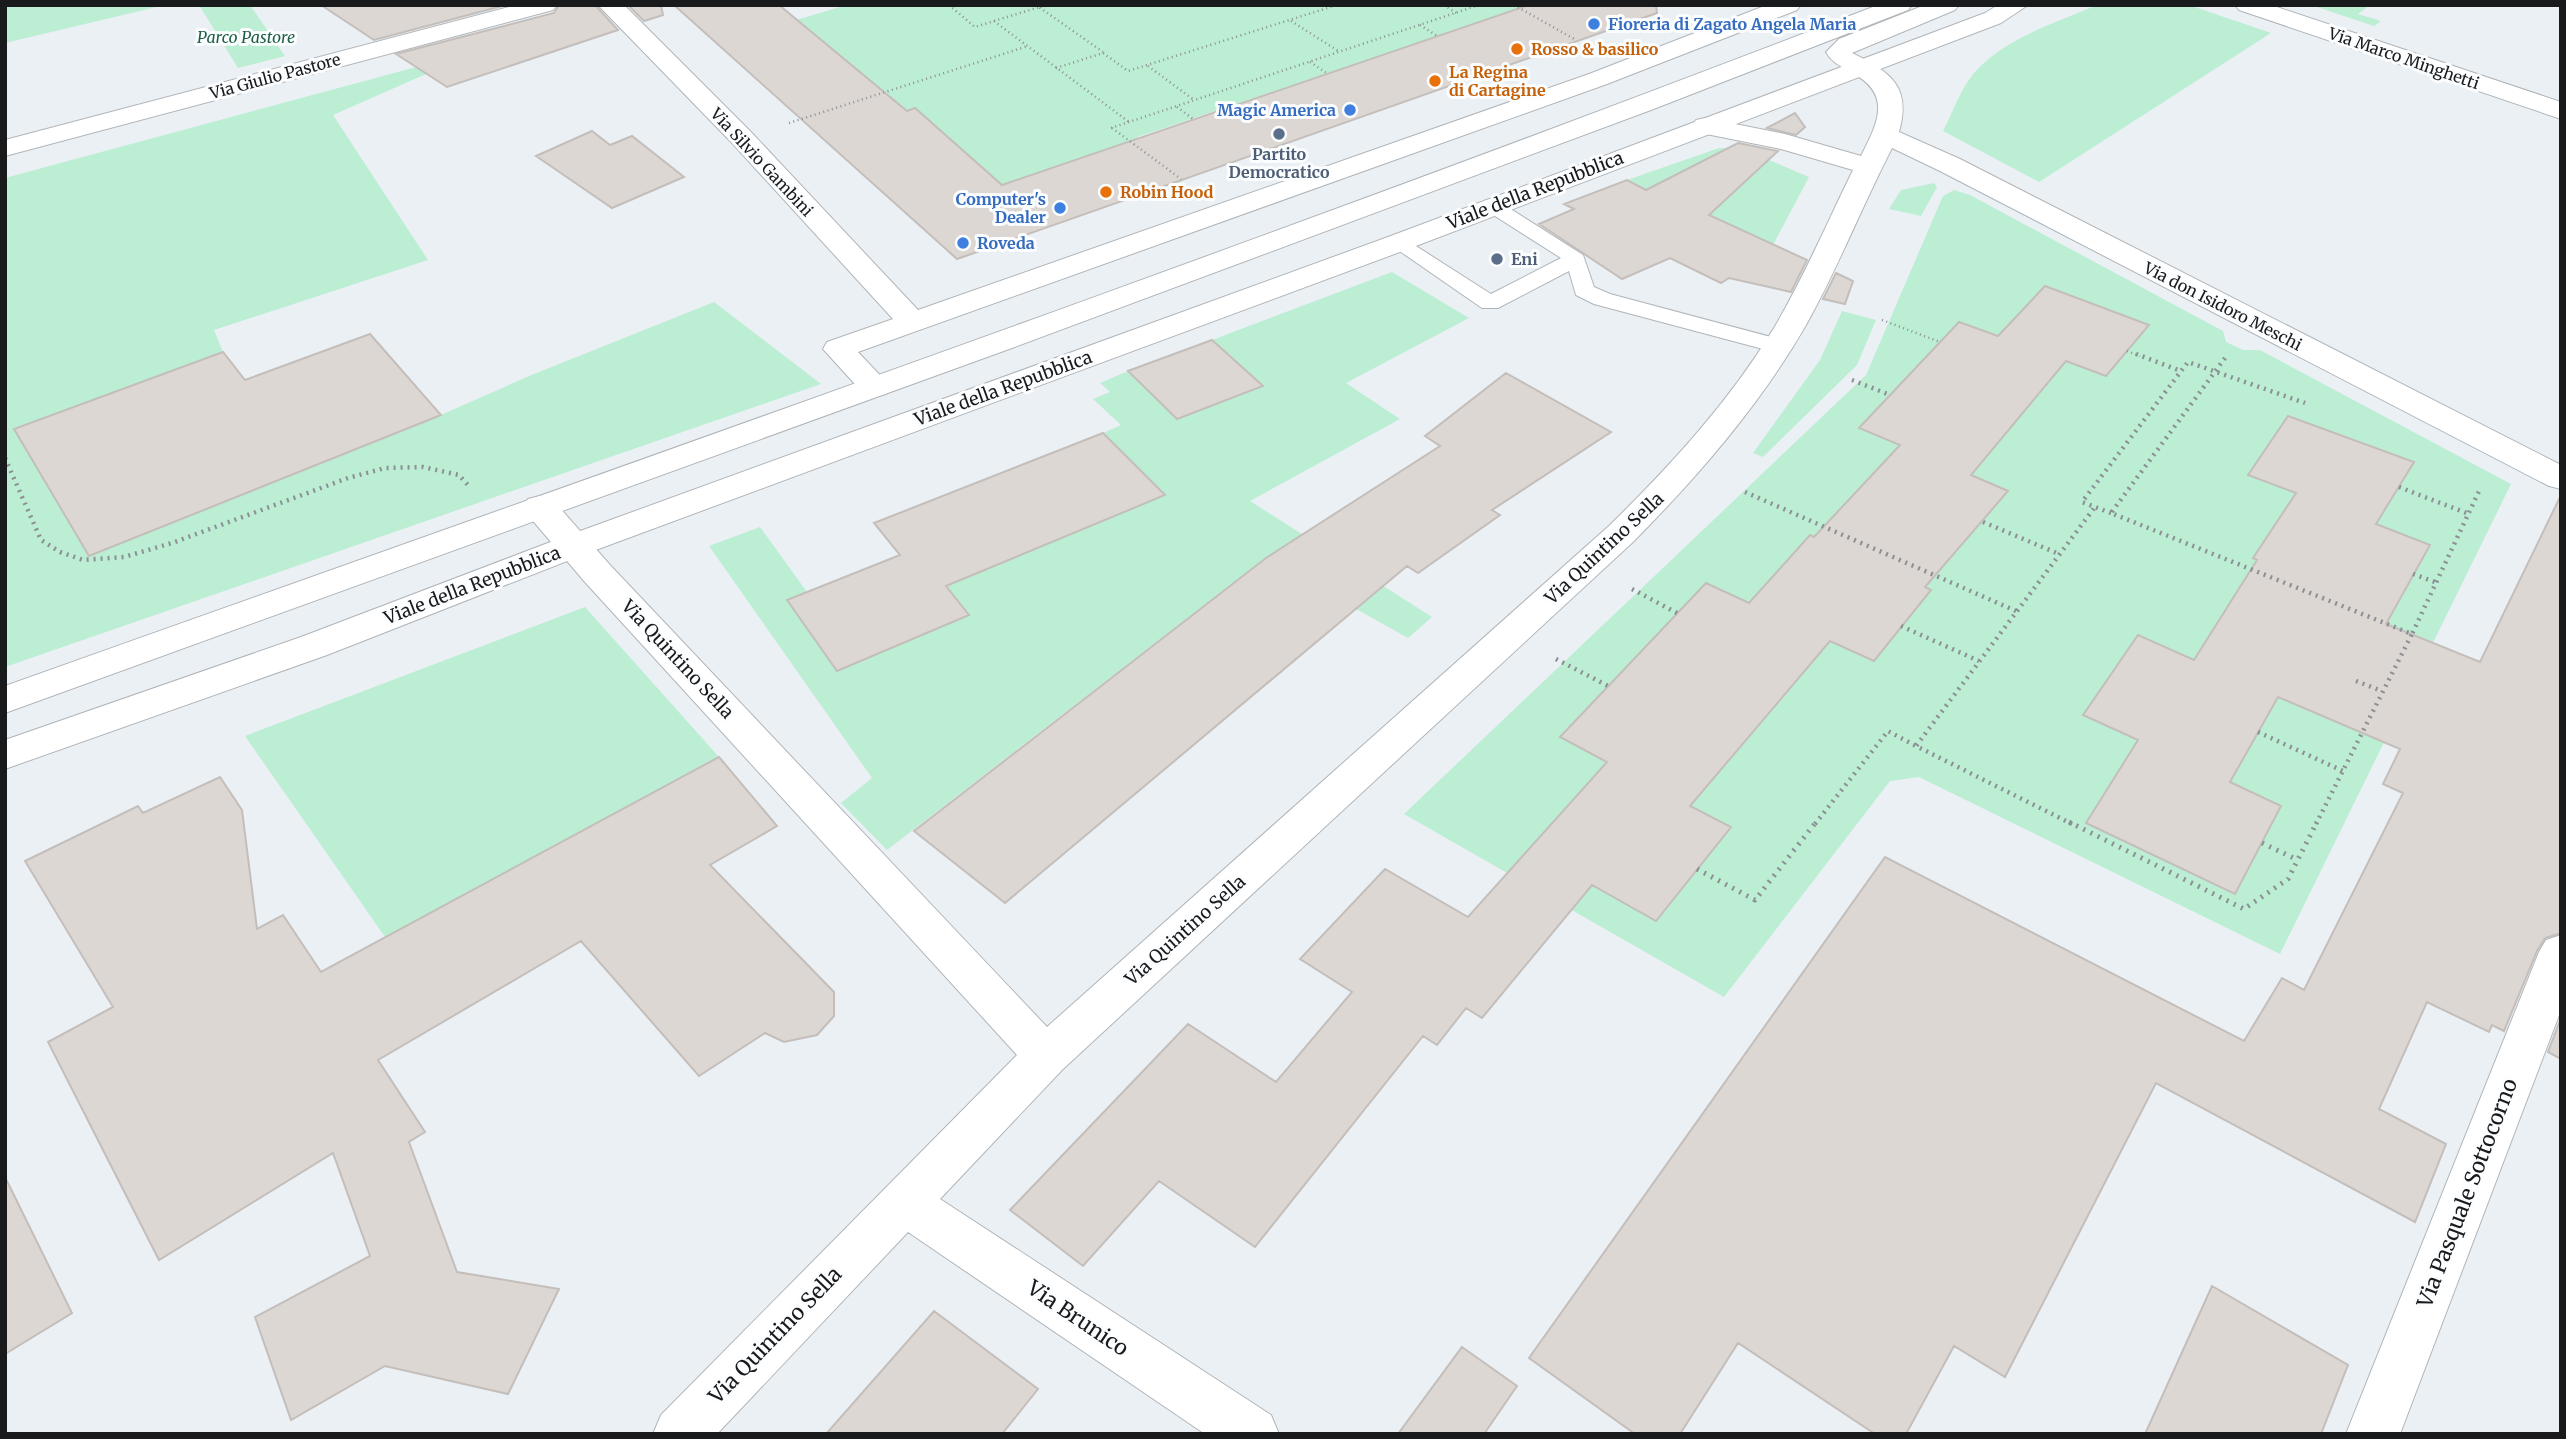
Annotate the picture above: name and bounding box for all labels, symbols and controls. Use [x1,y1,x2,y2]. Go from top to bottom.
place label: Fioreria di Zagato Angela Maria [1608,14,1856,34]
marker: Fioreria di Zagato Angela Maria [1586,16,1602,32]
street label: Via Marco Minghetti [2325,22,2482,93]
park label: Parco Pastore [197,27,295,47]
place label: Rosso & basilico [1531,39,1659,59]
marker: Rosso & basilico [1509,41,1525,57]
street label: Via Giulio Pastore [206,49,343,103]
place label: La Regina di Cartagine [1449,62,1546,100]
marker: La Regina di Cartagine [1427,73,1443,89]
place label: Magic America [1217,100,1336,120]
marker: Magic America [1342,102,1358,118]
street label: Via Silvio Gambini [706,103,817,220]
marker: Partito Democratico [1271,126,1287,142]
place label: Partito Democratico [1229,144,1330,182]
street label: Viale della Repubblica [1442,146,1627,235]
place label: Robin Hood [1120,182,1214,202]
marker: Robin Hood [1098,184,1114,200]
place label: Computer's Dealer [956,189,1047,227]
marker: Computer's Dealer [1052,200,1068,216]
place label: Roveda [977,233,1035,253]
marker: Roveda [955,235,971,251]
place label: Eni [1511,249,1538,269]
marker: Eni [1489,251,1505,267]
street label: Via don Isidoro Meschi [2140,257,2305,355]
street label: Viale della Repubblica [910,345,1095,431]
street label: Via Quintino Sella [1539,487,1669,610]
street label: Viale della Repubblica [379,541,564,630]
street label: Via Quintino Sella [616,594,739,724]
street label: Via Quintino Sella [1119,870,1250,991]
street label: Via Pasquale Sottocorno [2410,1075,2523,1312]
street label: Via Quintino Sella [702,1261,847,1410]
street label: Via Brunico [1021,1274,1134,1362]

